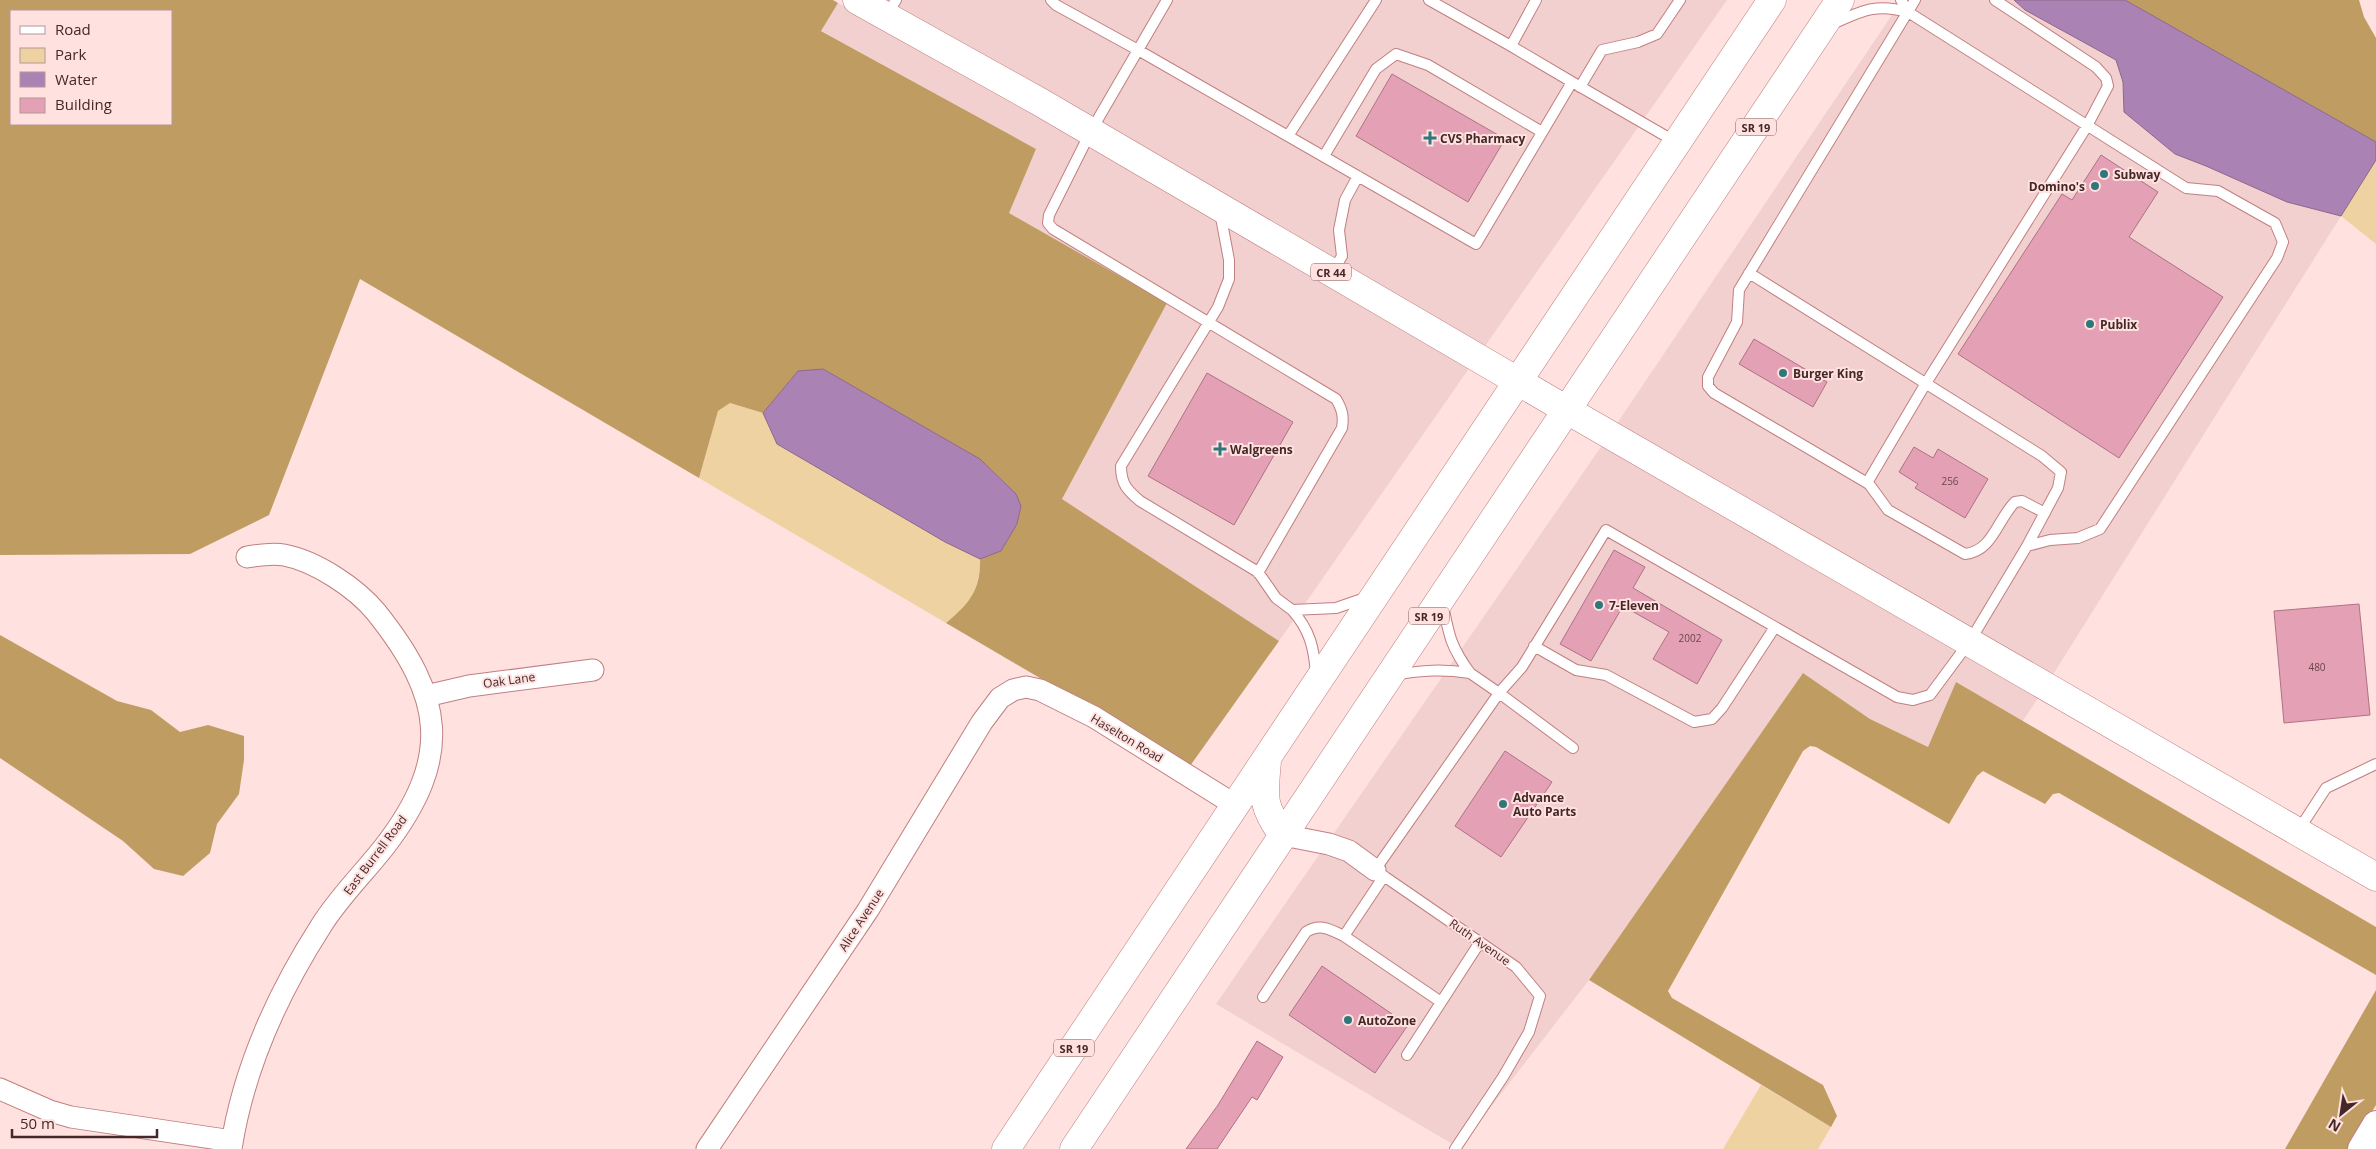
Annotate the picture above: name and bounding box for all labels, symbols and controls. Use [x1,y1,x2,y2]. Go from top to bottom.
legend [10,10,172,125]
text: Road [55,19,91,39]
text: Park [55,44,86,64]
text: Water [55,69,97,89]
text: Building [55,94,112,114]
road number: SR 19 [1736,118,1776,136]
place label: CVS Pharmacy [1440,130,1525,147]
marker: CVS Pharmacy [1424,132,1436,144]
place label: Subway [2114,166,2161,183]
marker: Subway [2098,168,2110,180]
place label: Domino's [2029,178,2085,195]
marker: Domino's [2089,180,2101,192]
road number: CR 44 [1311,264,1351,280]
place label: Publix [2100,316,2137,333]
marker: Publix [2084,318,2096,330]
place label: Burger King [1793,365,1863,382]
marker: Burger King [1777,367,1789,379]
place label: Walgreens [1230,441,1293,458]
marker: Walgreens [1214,443,1226,455]
house number: 256 [1941,474,1959,488]
place label: 7-Eleven [1609,597,1659,614]
marker: 7-Eleven [1593,599,1605,611]
road number: SR 19 [1409,608,1449,624]
house number: 2002 [1679,631,1702,645]
house number: 480 [2308,660,2326,674]
street label: Oak Lane [482,668,536,692]
street label: Haselton Road [1088,710,1166,766]
place label: Advance Auto Parts [1513,789,1576,820]
marker: Advance Auto Parts [1497,798,1509,810]
street label: East Burrell Road [339,812,411,898]
street label: Alice Avenue [835,885,888,954]
street label: Ruth Avenue [1446,915,1514,970]
place label: AutoZone [1358,1012,1416,1029]
marker: AutoZone [1342,1014,1354,1026]
road number: SR 19 [1054,1040,1094,1056]
north arrow [2316,1089,2366,1139]
scale bar [12,1106,158,1138]
text: 50 m [20,1113,55,1133]
text: N [2325,1115,2344,1137]

